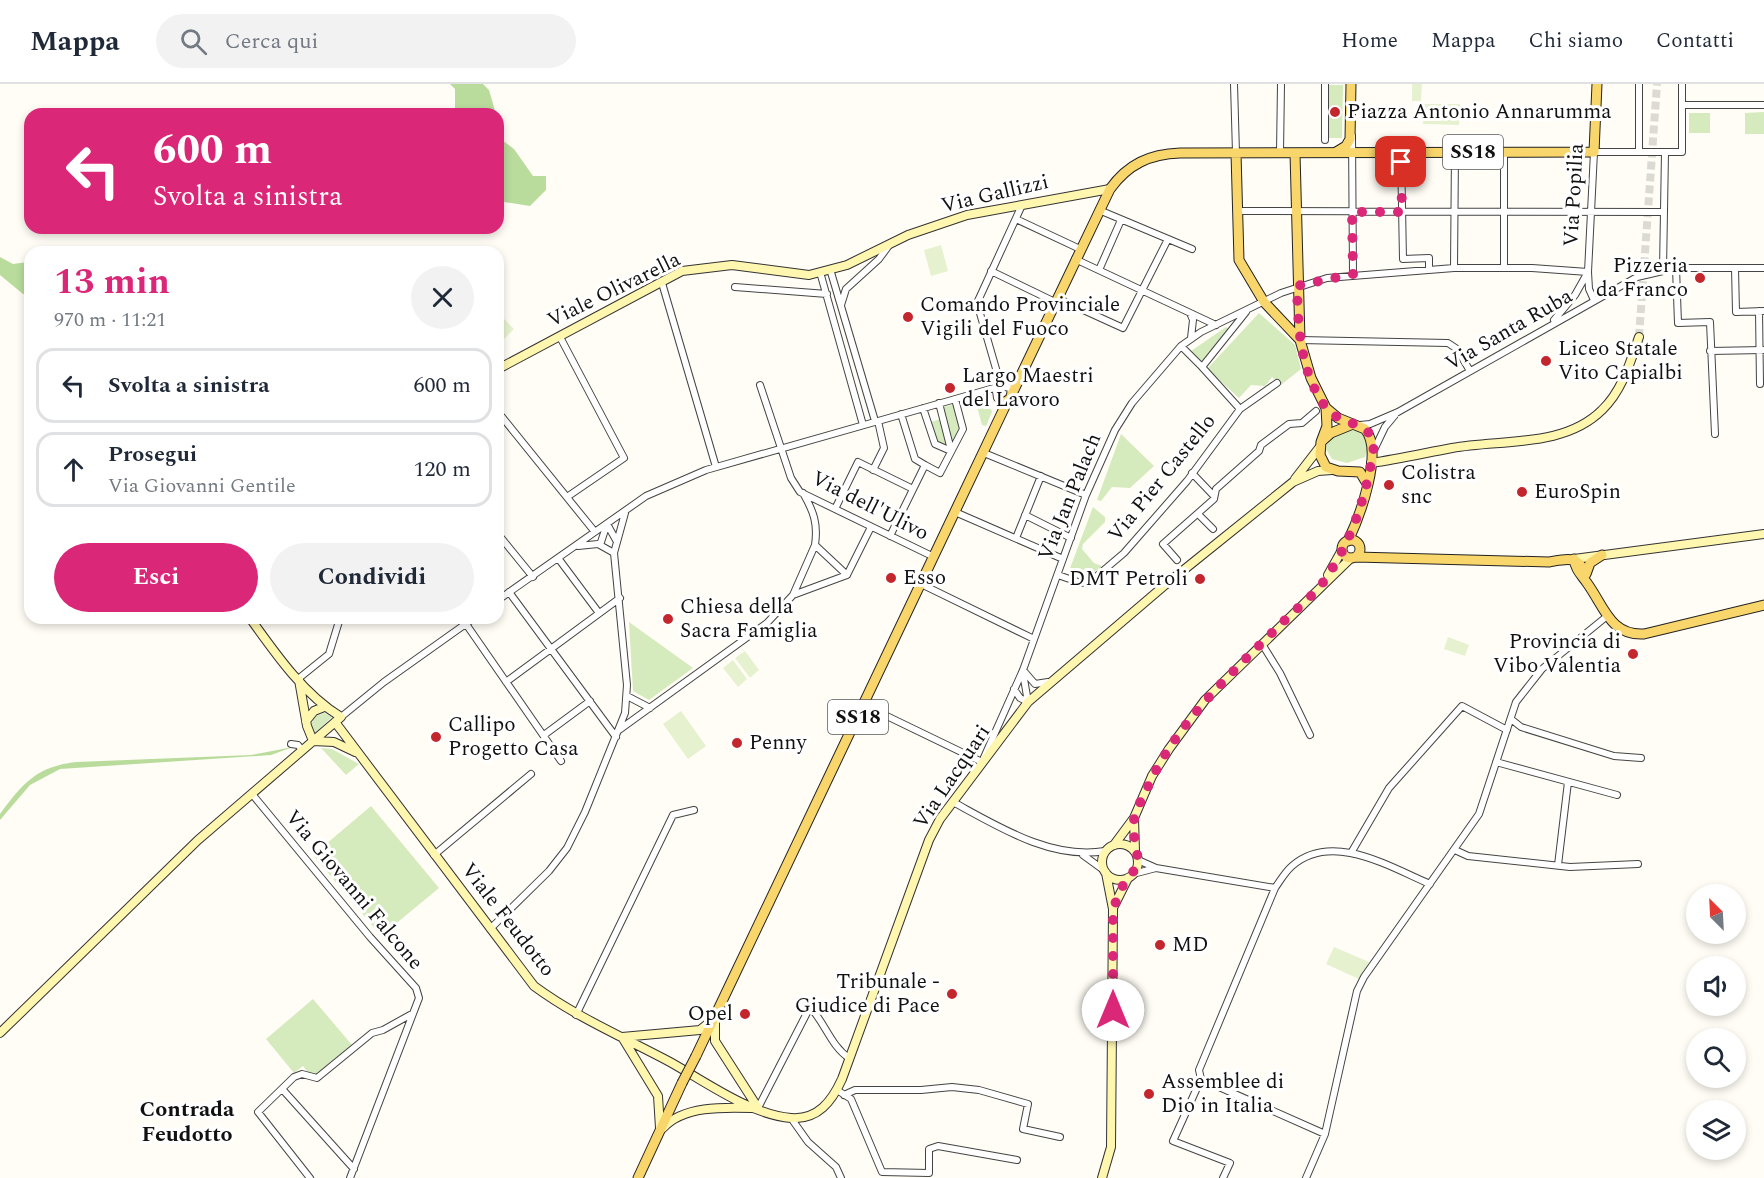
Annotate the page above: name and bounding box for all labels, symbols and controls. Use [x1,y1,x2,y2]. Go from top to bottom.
search box [156,14,576,68]
text: Mappa [30,20,120,63]
icon: search [177,25,210,58]
text: Cerca qui [225,25,318,58]
text: Home [1341,25,1398,57]
text: Mappa [1431,25,1496,57]
text: Chi siamo [1529,25,1623,57]
text: Contatti [1656,25,1734,57]
place label: Piazza Antonio Annarumma [1347,96,1612,128]
marker: Piazza Antonio Annarumma [1328,105,1342,119]
text: 600 m [153,119,272,182]
icon: left [54,132,132,210]
road number: SS18 [1443,135,1503,169]
pin [1375,136,1426,187]
street label: Via Popilia [1555,142,1593,247]
icon: arrive [1384,145,1417,178]
street label: Via Gallizzi [938,166,1052,222]
text: Svolta a sinistra [153,176,342,218]
street label: Viale Olivarella [542,244,687,336]
place label: Pizzeria da Franco [1596,250,1689,306]
text: 13 min [54,255,170,310]
button: close [411,266,474,329]
marker: Pizzeria da Franco [1693,271,1707,285]
street label: Via Santa Ruba [1439,280,1579,379]
place label: Comando Provinciale Vigili del Fuoco [920,289,1120,345]
text: 970 m · 11:21 [54,305,166,335]
marker: Comando Provinciale Vigili del Fuoco [901,310,915,324]
place label: Liceo Statale Vito Capialbi [1558,333,1683,389]
marker: Liceo Statale Vito Capialbi [1539,354,1553,368]
place label: Largo Maestri del Lavoro [962,360,1094,416]
icon: left [57,369,90,402]
text: Svolta a sinistra [108,369,270,402]
text: 600 m [414,369,471,402]
marker: Largo Maestri del Lavoro [943,381,957,395]
street label: Via Pier Castello [1100,407,1224,549]
street label: Via Jan Palach [1030,429,1110,565]
text: Prosegui [108,438,197,471]
icon: ahead [57,453,90,486]
text: 120 m [414,453,471,486]
place label: Colistra snc [1401,457,1476,513]
street label: Via dell'Ulivo [806,463,934,549]
text: Via Giovanni Gentile [108,471,296,501]
place label: EuroSpin [1534,476,1621,508]
marker: Colistra snc [1382,478,1396,492]
marker: EuroSpin [1515,485,1529,499]
button: Esci [54,543,258,612]
button: Condividi [270,543,474,612]
place label: Esso [903,562,946,594]
place label: DMT Petroli [1069,563,1188,595]
marker: Esso [884,571,898,585]
marker: DMT Petroli [1193,572,1207,586]
place label: Chiesa della Sacra Famiglia [680,591,818,647]
marker: Chiesa della Sacra Famiglia [661,612,675,626]
place label: Provincia di Vibo Valentia [1493,626,1622,682]
marker: Provincia di Vibo Valentia [1626,647,1640,661]
road number: SS18 [828,700,888,734]
place label: Callipo Progetto Casa [448,709,579,765]
street label: Via Lacquari [905,718,999,836]
place label: Penny [749,727,807,759]
marker: Callipo Progetto Casa [429,730,443,744]
marker: Penny [730,736,744,750]
street label: Via Giovanni Falcone [277,803,431,977]
street label: Viale Feudotto [453,856,563,984]
north arrow [1686,884,1746,944]
map controls [1686,884,1746,1160]
place label: MD [1172,929,1208,961]
marker: MD [1153,938,1167,952]
button: sound [1686,956,1746,1016]
place label: Tribunale - Giudice di Pace [795,966,940,1022]
position arrow [1081,978,1145,1042]
marker: Tribunale - Giudice di Pace [945,987,959,1001]
place label: Opel [688,998,733,1030]
marker: Opel [738,1007,752,1021]
button: search [1686,1028,1746,1088]
place label: Assemblee di Dio in Italia [1161,1066,1284,1122]
marker: Assemblee di Dio in Italia [1142,1087,1156,1101]
district label: Contrada Feudotto [140,1093,235,1151]
button: layers [1686,1100,1746,1160]

